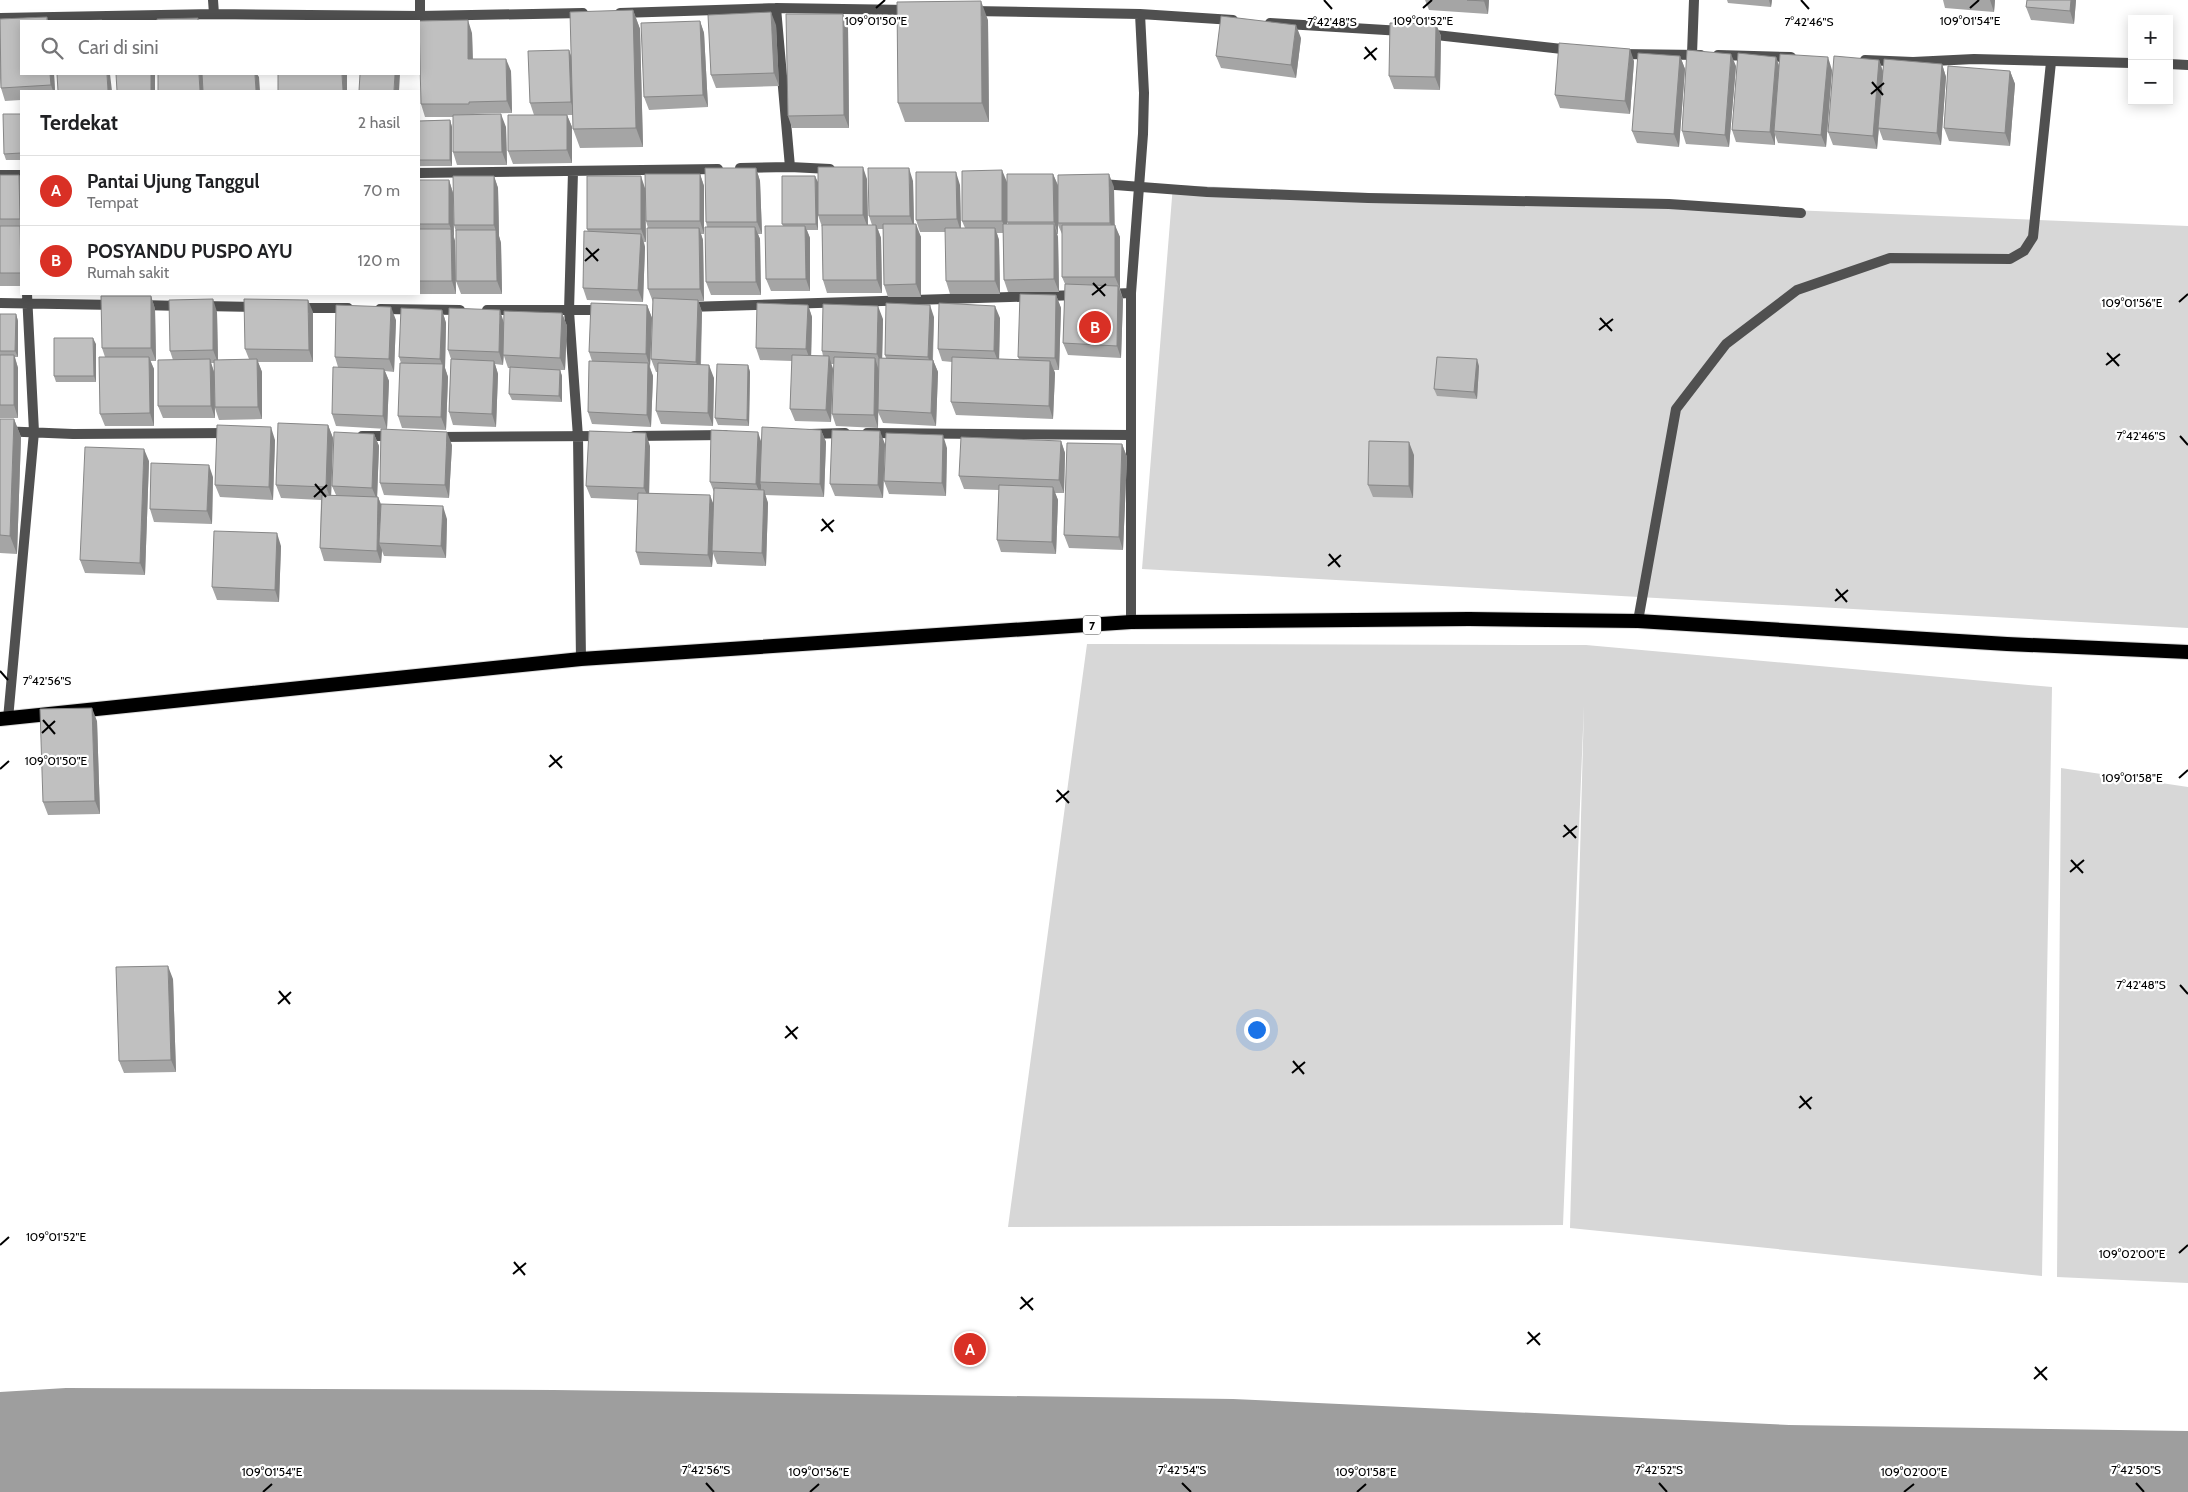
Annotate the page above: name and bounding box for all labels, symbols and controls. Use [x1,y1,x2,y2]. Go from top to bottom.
text: 109°01'50"E [845,13,908,28]
text: 109°01'52"E [1393,13,1453,28]
text: 109°01'54"E [1940,13,2001,28]
text: 7°42'48"S [1307,14,1357,29]
text: 7°42'46"S [1785,14,1833,29]
map controls [2128,15,2173,105]
button: + [2128,15,2173,60]
search box [20,20,420,75]
icon: search [38,34,66,62]
text: Cari di sini [78,36,159,59]
button: − [2128,60,2173,105]
text: Terdekat [40,110,118,135]
text: 2 hasil [358,113,400,132]
text: Pantai Ujung Tanggul [87,170,259,193]
text: A [51,181,61,200]
text: 70 m [363,181,400,200]
text: Tempat [87,193,138,212]
text: POSYANDU PUSPO AYU [87,240,293,263]
text: B [51,251,61,270]
text: 120 m [358,251,400,270]
text: Rumah sakit [87,263,169,282]
text: 109°01'56"E [2102,295,2163,310]
pin: B [1079,308,1111,346]
text: 7°42'46"S [2117,428,2165,443]
road number: 7 [1083,616,1101,634]
text: 7°42'56"S [23,673,71,688]
text: 109°01'50"E [25,753,88,768]
text: 109°01'58"E [2101,770,2163,785]
text: 7°42'48"S [2116,977,2166,992]
your location [1244,1017,1270,1043]
text: 109°01'52"E [26,1229,86,1244]
text: 109°02'00"E [2099,1246,2166,1261]
pin: A [954,1330,986,1368]
text: 7°42'56"S [682,1462,730,1477]
text: 7°42'54"S [1158,1462,1206,1477]
text: 7°42'52"S [1635,1462,1683,1477]
text: 7°42'50"S [2111,1462,2161,1477]
text: 109°01'54"E [242,1464,303,1479]
text: 109°01'56"E [789,1464,850,1479]
text: 109°01'58"E [1335,1464,1397,1479]
text: 109°02'00"E [1881,1464,1948,1479]

